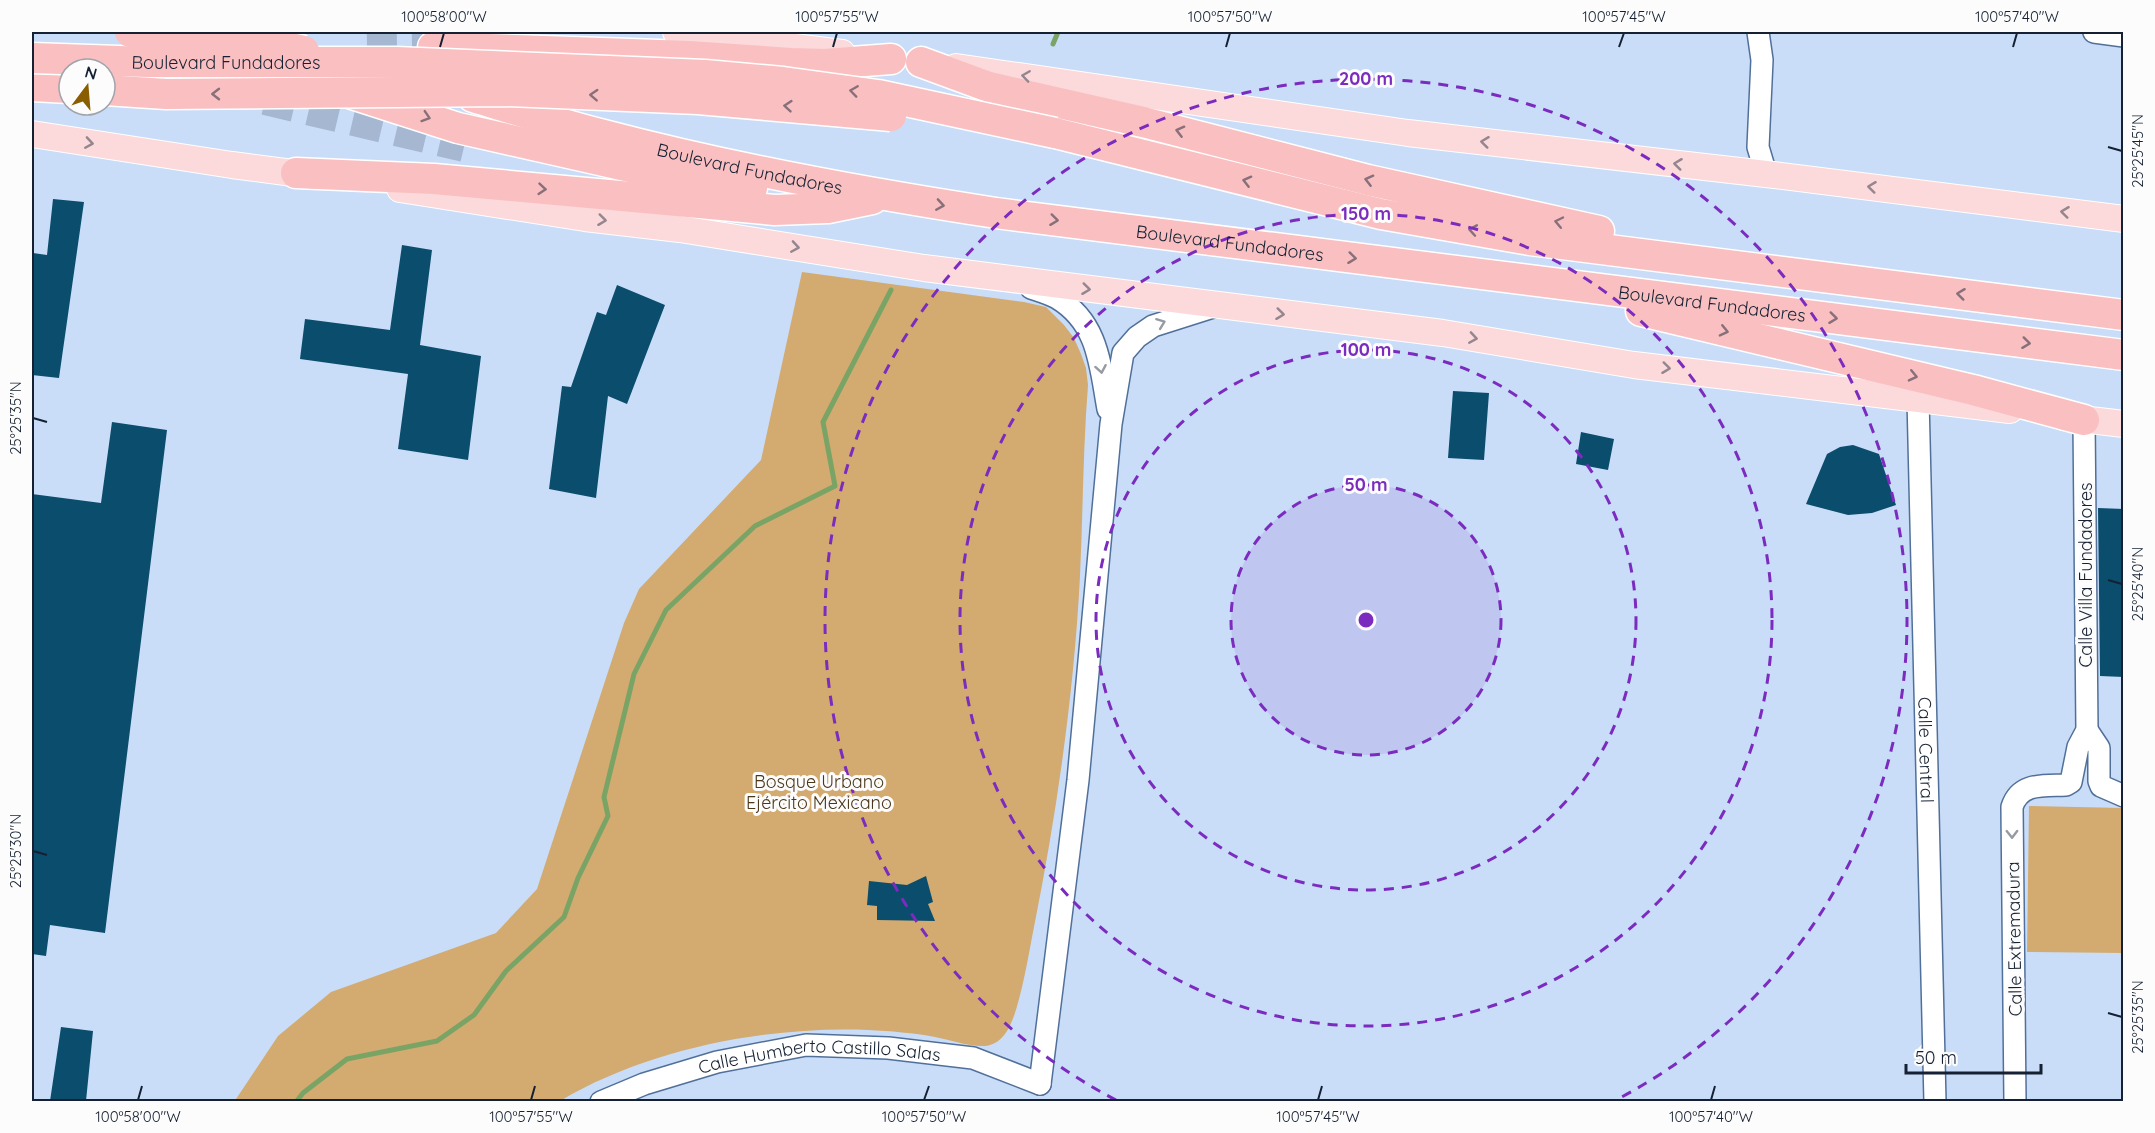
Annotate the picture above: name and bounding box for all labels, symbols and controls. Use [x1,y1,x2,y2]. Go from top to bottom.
text: 100°58'00"W [401,7,487,26]
text: 100°57'55"W [795,7,879,26]
text: 100°57'50"W [1188,7,1273,26]
text: 100°57'45"W [1582,7,1666,26]
text: 100°57'40"W [1975,7,2060,26]
street label: Boulevard Fundadores [131,50,320,74]
north arrow [57,57,117,117]
text: N [83,61,100,84]
text: 200 m [1339,67,1393,90]
one-way arrow [1022,71,1031,83]
one-way arrow [850,86,859,98]
one-way arrow [212,88,221,100]
one-way arrow [589,89,598,102]
one-way arrow [784,100,793,113]
one-way arrow [420,110,431,122]
text: 25°25'45"N [2128,114,2147,188]
one-way arrow [1175,126,1185,139]
one-way arrow [85,136,94,148]
one-way arrow [1480,136,1489,148]
street label: Boulevard Fundadores [655,137,844,199]
one-way arrow [1674,158,1683,171]
one-way arrow [1364,174,1374,187]
one-way arrow [1242,176,1252,189]
one-way arrow [1867,182,1877,194]
one-way arrow [538,183,547,196]
one-way arrow [935,198,945,210]
text: 150 m [1341,202,1391,225]
one-way arrow [2061,206,2070,218]
one-way arrow [598,213,607,225]
one-way arrow [1050,214,1059,226]
one-way arrow [1554,217,1564,230]
street label: Boulevard Fundadores [1135,219,1325,266]
one-way arrow [1468,224,1478,237]
one-way arrow [791,241,800,253]
one-way arrow [1348,251,1357,263]
street label: Boulevard Fundadores [1617,280,1807,326]
one-way arrow [1082,283,1091,295]
one-way arrow [1957,288,1966,301]
one-way arrow [1275,307,1284,319]
one-way arrow [1828,312,1838,324]
one-way arrow [1155,318,1166,330]
one-way arrow [1719,323,1729,336]
one-way arrow [1468,332,1478,344]
one-way arrow [2022,336,2031,348]
text: 100 m [1341,338,1391,361]
one-way arrow [1661,362,1670,374]
one-way arrow [1094,364,1107,374]
one-way arrow [1908,369,1918,382]
text: 25°25'35"N [6,381,25,455]
text: 50 m [1344,473,1388,496]
street label: Calle Villa Fundadores [2074,482,2097,668]
text: 25°25'40"N [2128,547,2147,621]
centre of rings [1356,610,1376,630]
street label: Calle Central [1914,697,1939,803]
park label: Bosque Urbano Ejército Mexicano [746,770,892,814]
text: 25°25'30"N [6,814,25,888]
one-way arrow [2006,830,2019,839]
street label: Calle Extremadura [2001,861,2027,1017]
text: 25°25'35"N [2128,980,2147,1054]
street label: Calle Humberto Castillo Salas [695,1033,942,1079]
scale bar [1906,1037,2041,1075]
text: 50 m [1915,1046,1957,1069]
text: 100°58'00"W [95,1107,181,1126]
text: 100°57'55"W [489,1107,573,1126]
text: 100°57'50"W [882,1107,967,1126]
text: 100°57'45"W [1276,1107,1360,1126]
text: 100°57'40"W [1669,1107,1754,1126]

